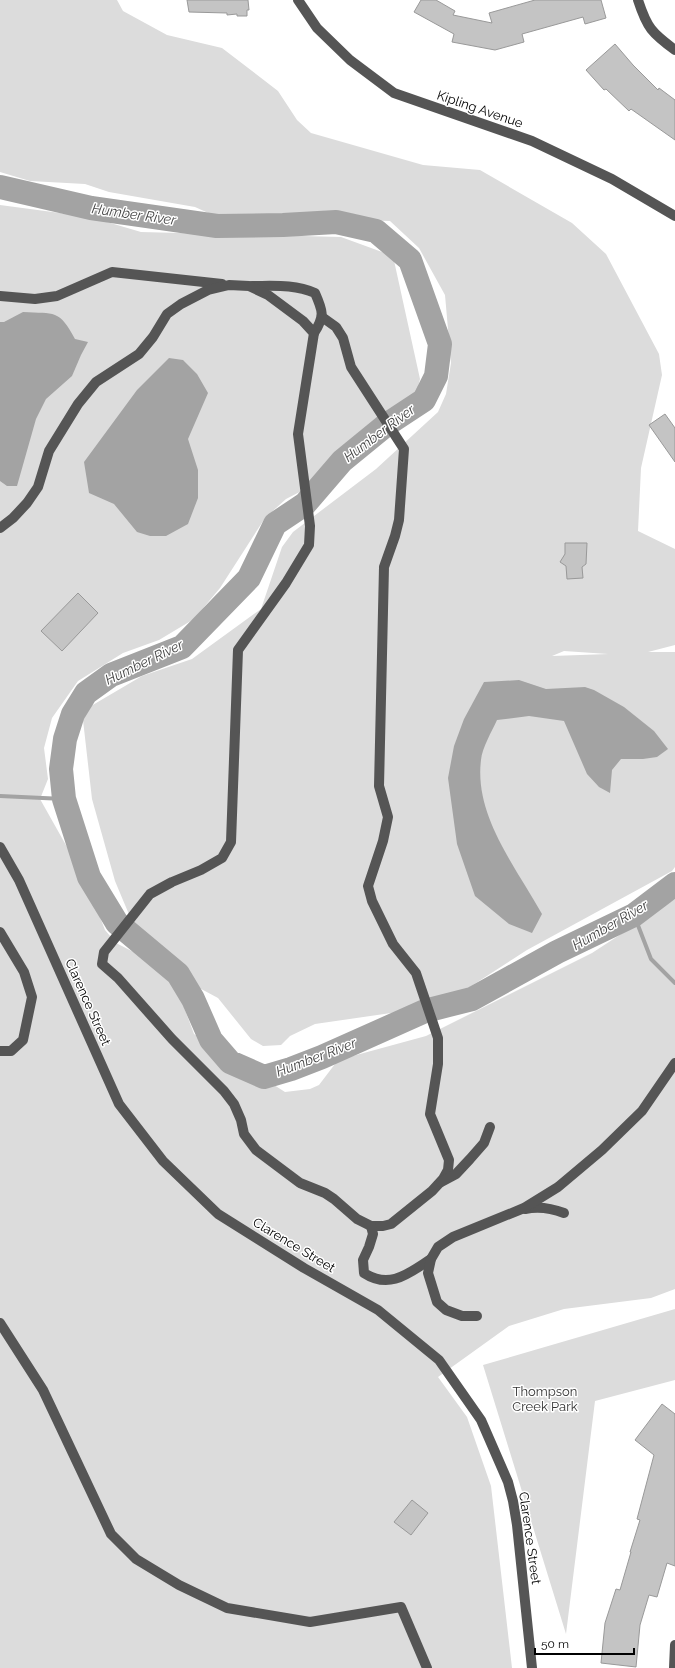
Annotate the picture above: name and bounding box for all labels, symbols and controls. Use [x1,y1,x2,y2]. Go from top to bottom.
street label: Kipling Avenue [435,87,525,131]
water label: Humber River [91,200,178,228]
water label: Humber River [340,400,419,465]
water label: Humber River [102,636,187,688]
water label: Humber River [569,896,652,953]
street label: Clarence Street [62,956,114,1048]
water label: Humber River [274,1034,360,1080]
street label: Clarence Street [250,1215,338,1276]
park label: Thompson Creek Park [512,1384,578,1414]
street label: Clarence Street [516,1491,544,1586]
scale bar [535,1630,634,1656]
text: 50 m [541,1637,569,1651]

